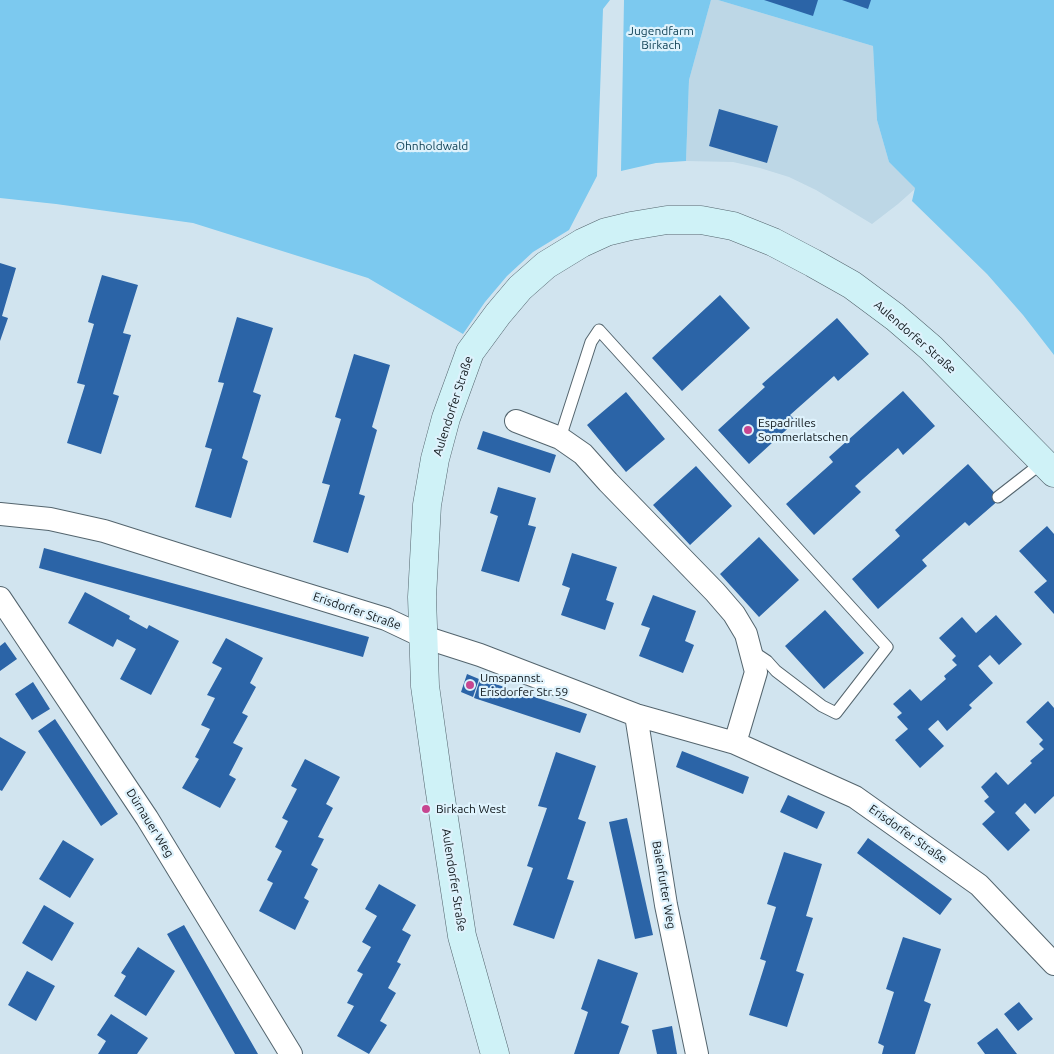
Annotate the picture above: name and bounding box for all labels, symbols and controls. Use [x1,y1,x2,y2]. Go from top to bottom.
park label: Jugendfarm Birkach [628,24,694,52]
park label: Ohnholdwald [396,139,468,153]
street label: Aulendorfer Straße [871,297,959,377]
street label: Aulendorfer Straße [430,354,476,458]
place label: Espadrilles Sommerlatschen [758,416,848,444]
marker: Espadrilles Sommerlatschen [742,424,754,436]
street label: Erisdorfer Straße [311,589,403,633]
place label: Umspannst. Erisdorfer Str 59 [480,671,568,699]
marker: Umspannst. Erisdorfer Str 59 [464,679,476,691]
street label: Dürnauer Weg [123,786,177,860]
place label: Birkach West [436,802,506,816]
street label: Erisdorfer Straße [866,802,950,866]
marker: Birkach West [420,803,432,815]
street label: Aulendorfer Straße [439,828,469,932]
street label: Baienfurter Weg [649,840,679,930]

